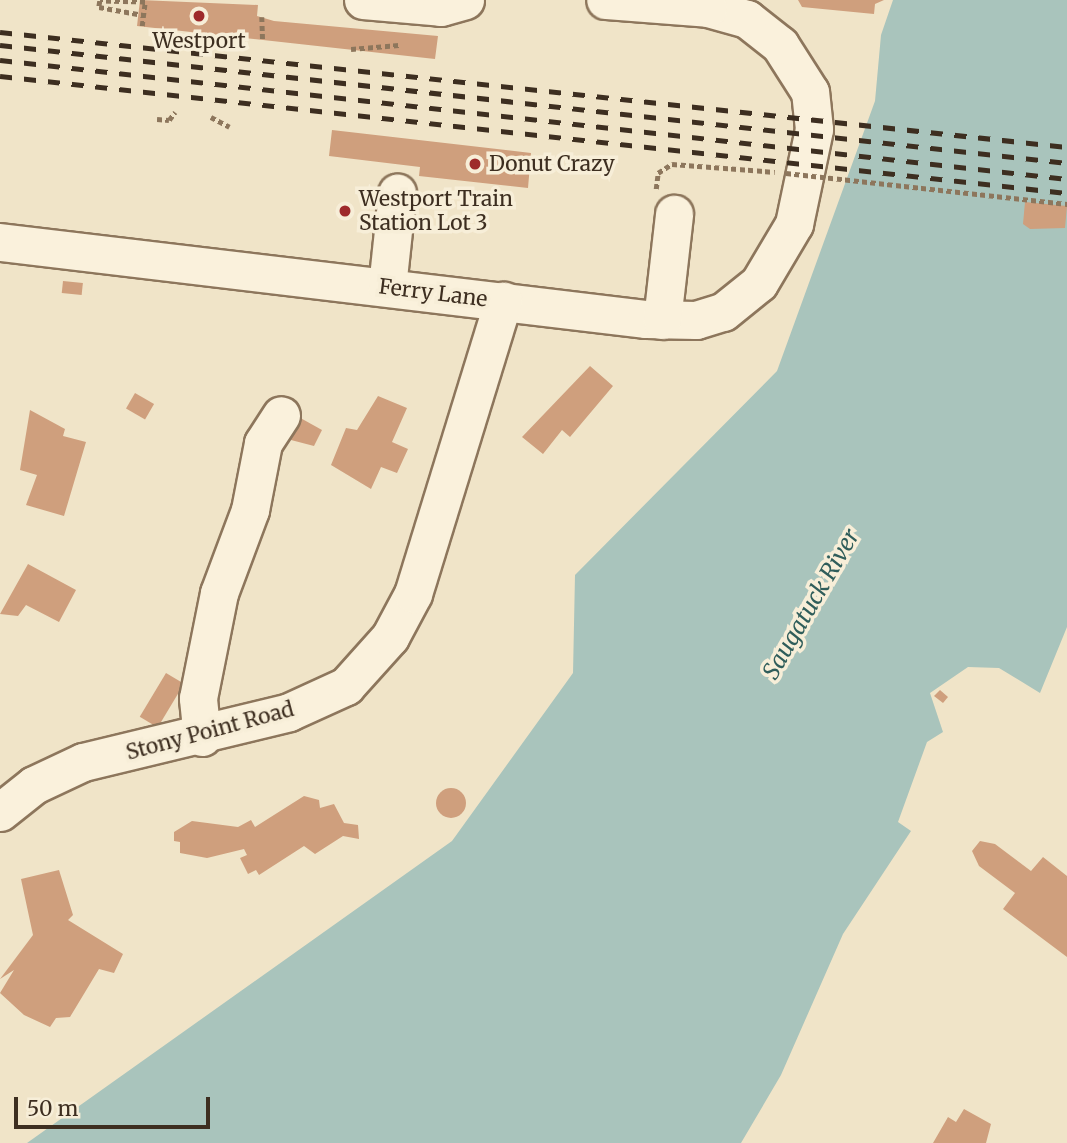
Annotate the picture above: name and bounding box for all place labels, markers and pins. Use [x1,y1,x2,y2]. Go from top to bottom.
marker: Westport [189,6,209,26]
place label: Westport [152,28,246,54]
place label: Donut Crazy [489,151,615,177]
marker: Donut Crazy [467,156,483,172]
place label: Westport Train Station Lot 3 [359,186,513,236]
marker: Westport Train Station Lot 3 [337,203,353,219]

